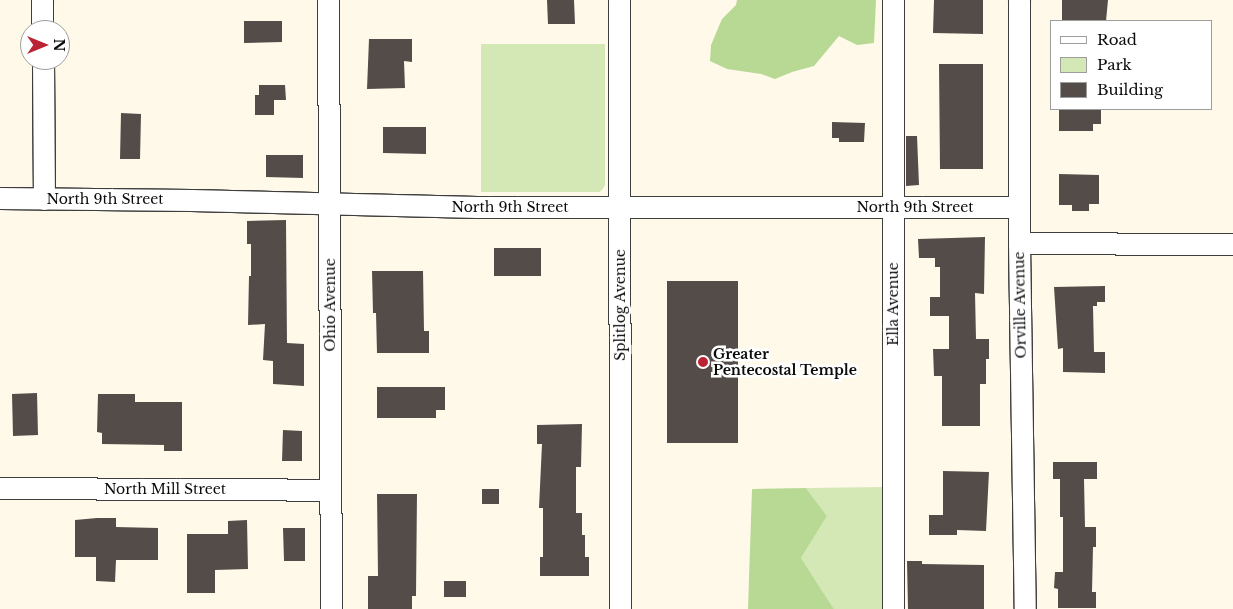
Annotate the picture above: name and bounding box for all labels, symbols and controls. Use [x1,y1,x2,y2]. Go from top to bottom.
north arrow [20,20,70,70]
legend [1050,20,1213,110]
text: Road [1097,30,1137,49]
text: N [50,38,68,52]
text: Park [1097,55,1132,74]
text: Building [1097,80,1163,99]
street label: North 9th Street [46,191,164,207]
street label: North 9th Street [451,199,569,215]
street label: North 9th Street [856,199,974,215]
street label: Splitlog Avenue [612,249,628,361]
street label: Orville Avenue [1011,251,1029,359]
street label: Ohio Avenue [322,258,338,352]
street label: Ella Avenue [885,262,901,346]
place label: Greater Pentecostal Temple [713,346,857,378]
marker: Greater Pentecostal Temple [697,356,709,368]
street label: North Mill Street [104,481,226,497]

